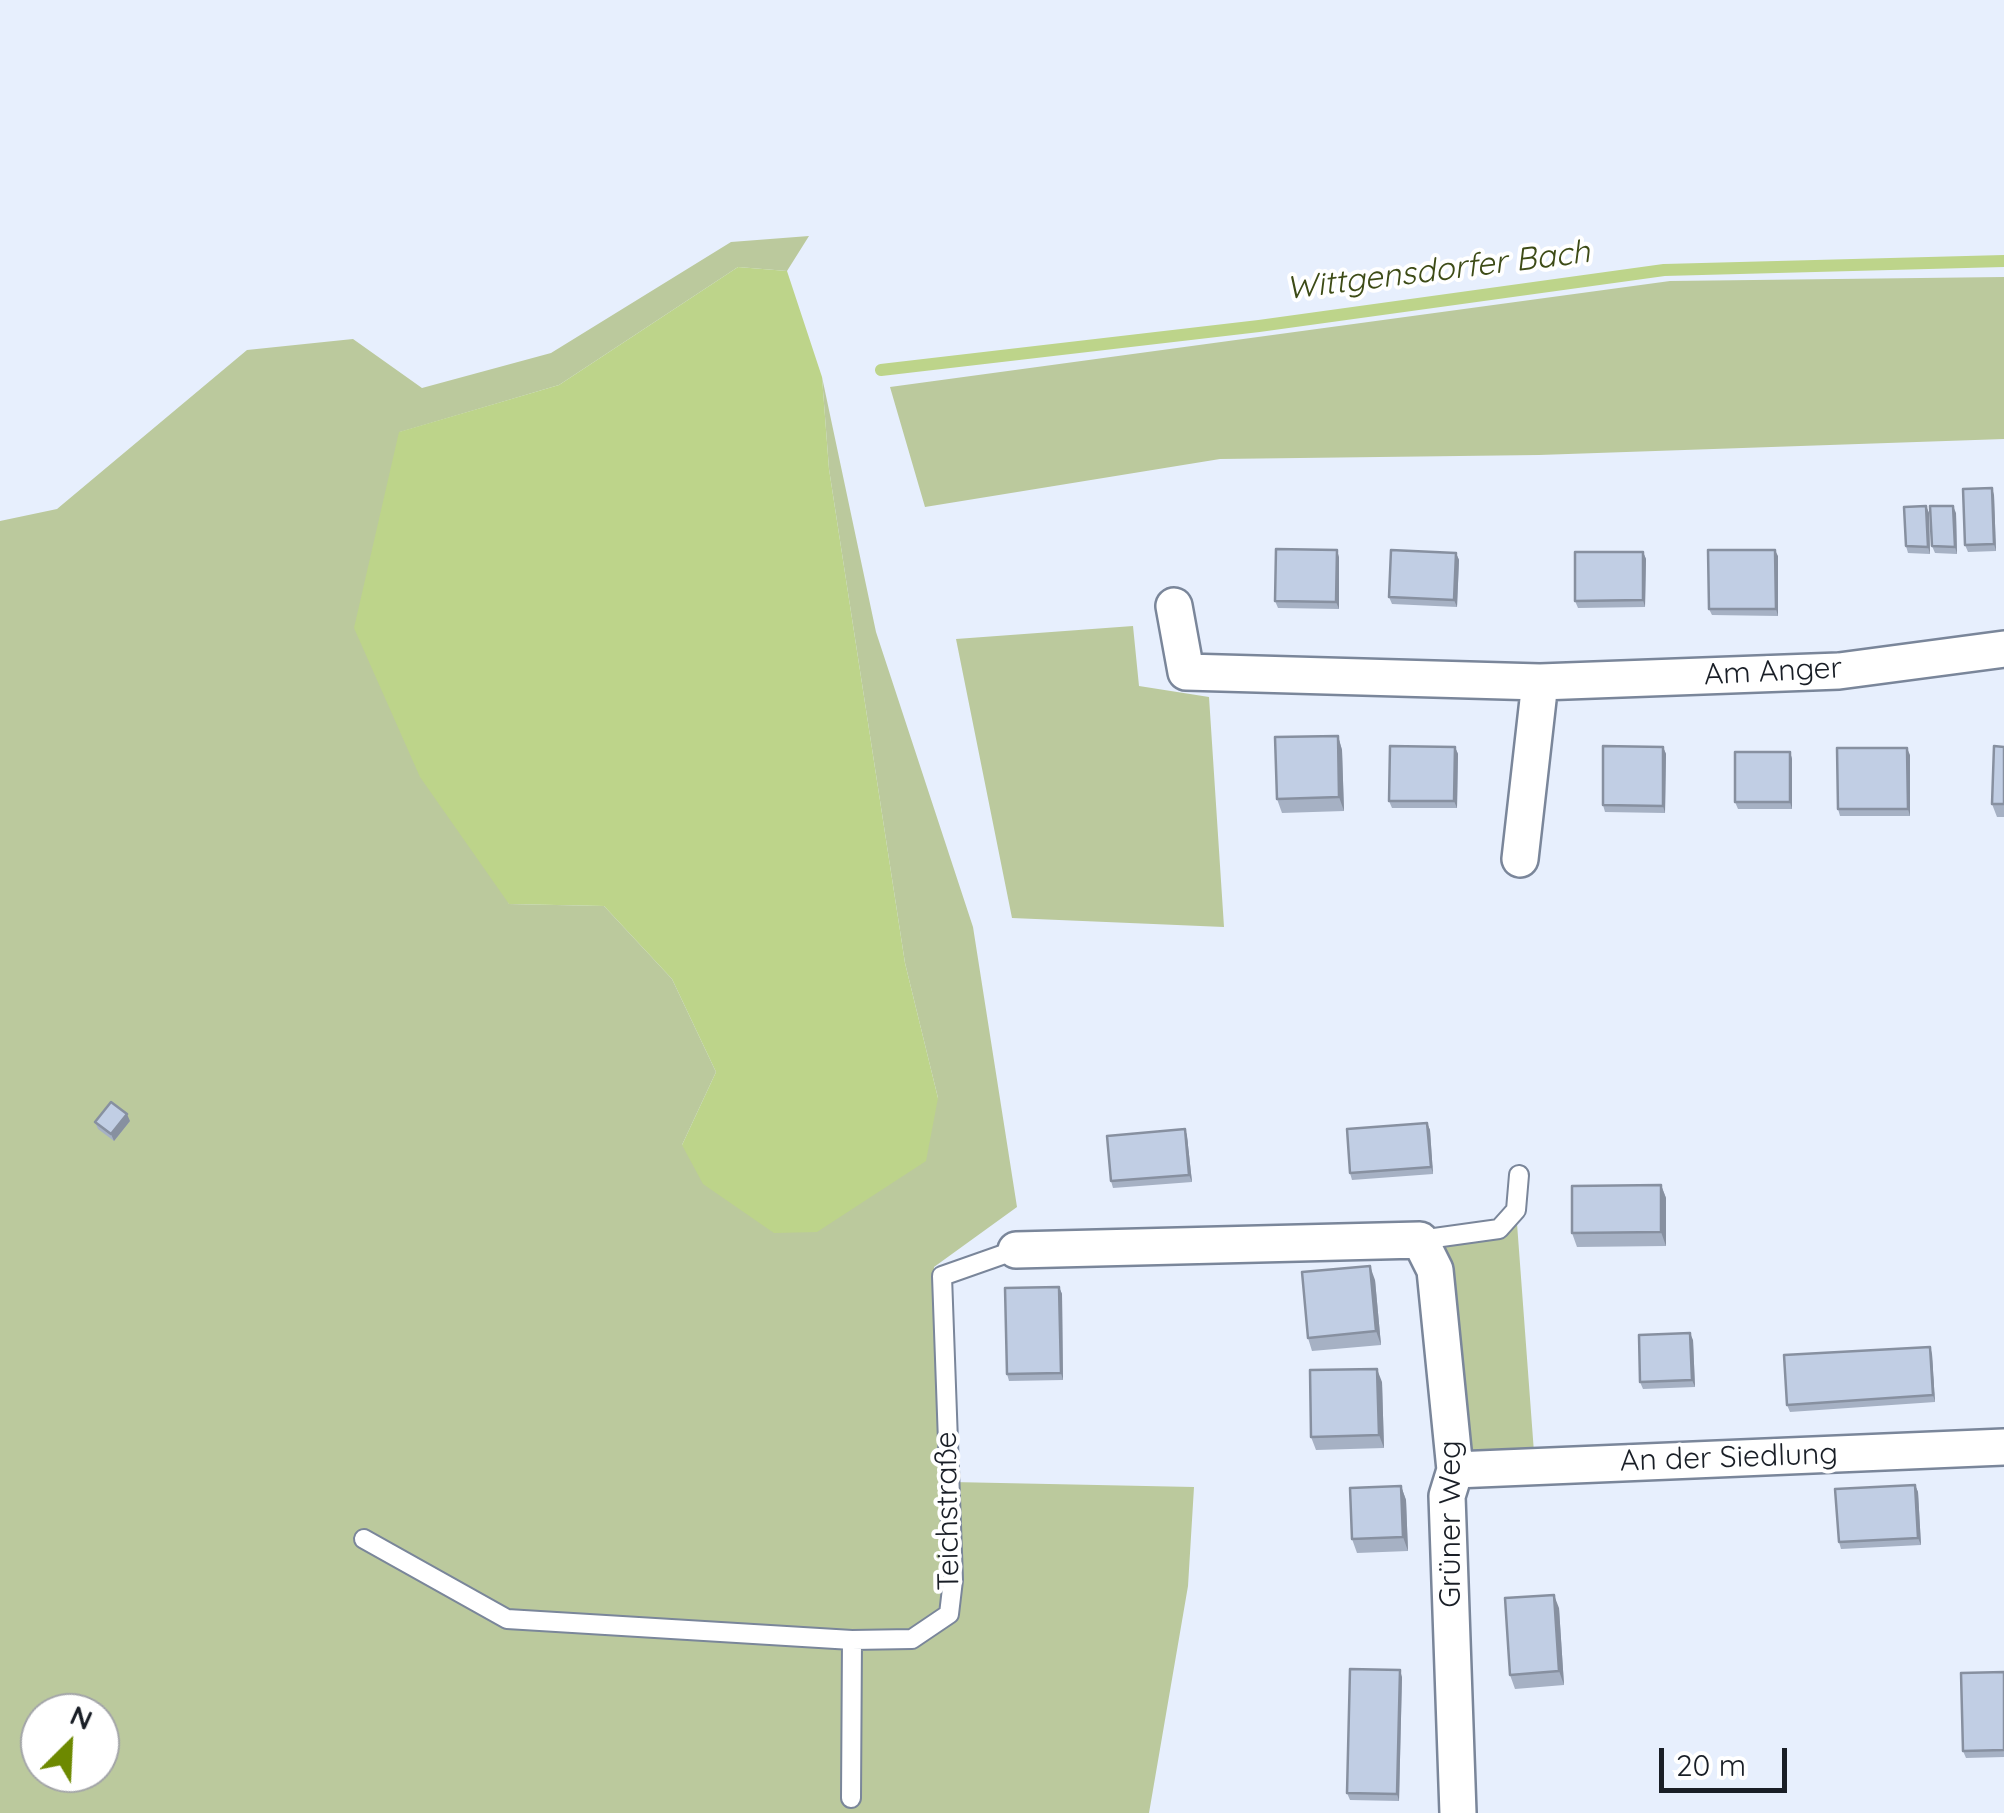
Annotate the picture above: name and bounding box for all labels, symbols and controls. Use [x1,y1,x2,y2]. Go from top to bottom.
water label: Wittgensdorfer Bach [1284,233,1592,309]
street label: Am Anger [1703,650,1843,694]
street label: Teichstraße [929,1431,967,1591]
street label: An der Siedlung [1619,1436,1839,1480]
street label: Grüner Weg [1433,1440,1469,1608]
north arrow [20,1693,120,1793]
text: N [65,1697,98,1737]
scale bar [1664,1728,1792,1790]
text: 20 m [1676,1746,1746,1784]

